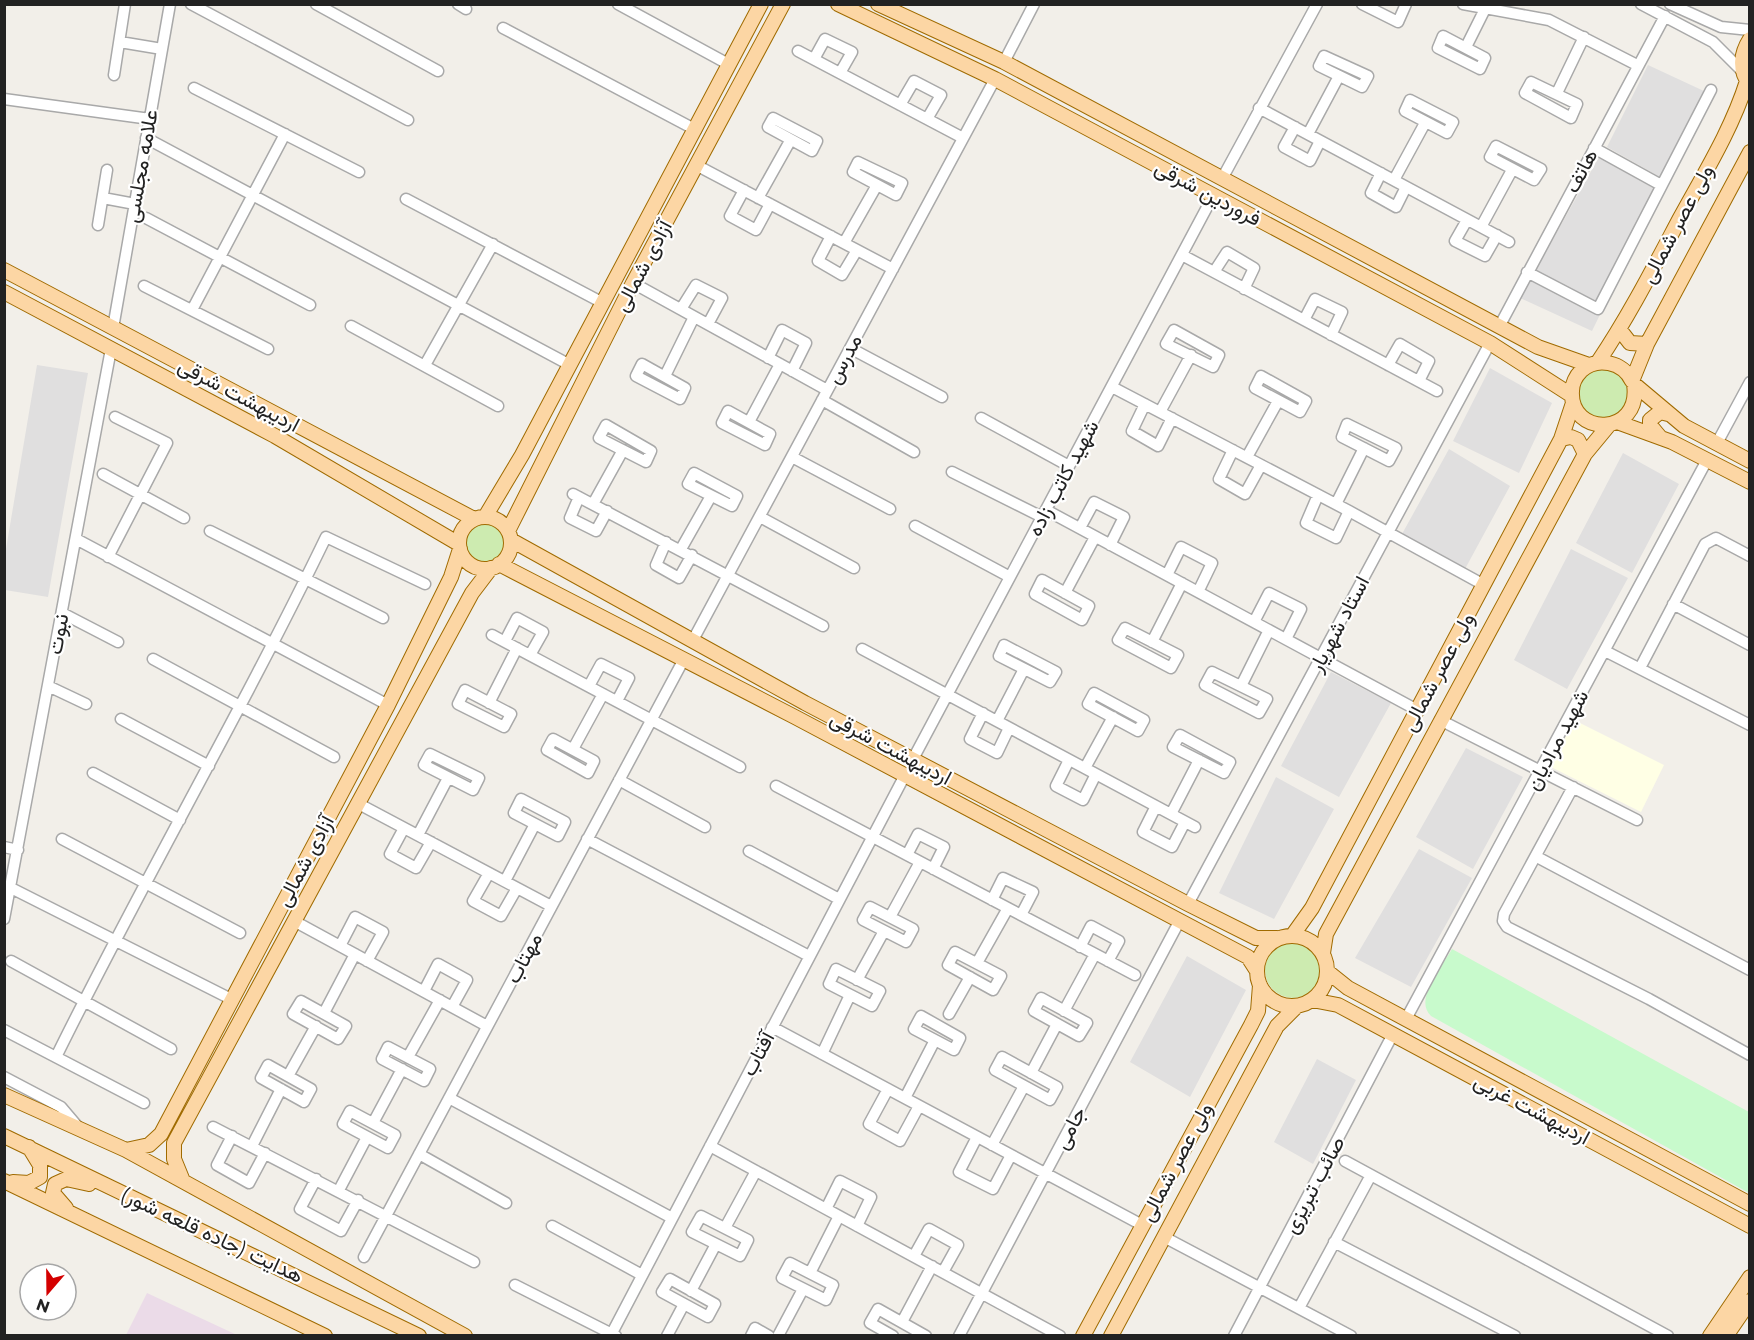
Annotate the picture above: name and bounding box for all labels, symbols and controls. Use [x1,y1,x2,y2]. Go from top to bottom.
street label: علامه مجلسی [118,107,163,225]
street label: هاتف [1559,145,1602,197]
street label: فروردین شرقی [1150,154,1266,232]
street label: ولی عصر شمالی [1635,160,1719,288]
street label: آزادی شمالی [608,214,679,316]
street label: مدرس [820,330,868,388]
street label: اردیبهشت شرقی [174,352,304,438]
street label: شهید کاتب زاده [1021,415,1105,541]
street label: استاد شهریار [1302,572,1375,677]
street label: ولی عصر شمالی [1396,608,1480,736]
street label: نبوت [42,612,74,656]
street label: شهید مرادیان [1520,685,1594,795]
street label: اردیبهشت شرقی [826,705,956,791]
street label: آزادی شمالی [270,809,341,911]
street label: مهتاب [500,928,548,988]
street label: آفتاب [736,1026,780,1080]
street label: اردیبهشت غربی [1469,1068,1595,1150]
street label: ولی عصر شمالی [1134,1098,1218,1226]
street label: جامی [1048,1102,1091,1153]
street label: صائب تبریزی [1278,1132,1350,1238]
street label: هدایت (جاده قلعه شور) [116,1181,308,1289]
north arrow [18,1262,78,1322]
text: N [34,1294,52,1317]

